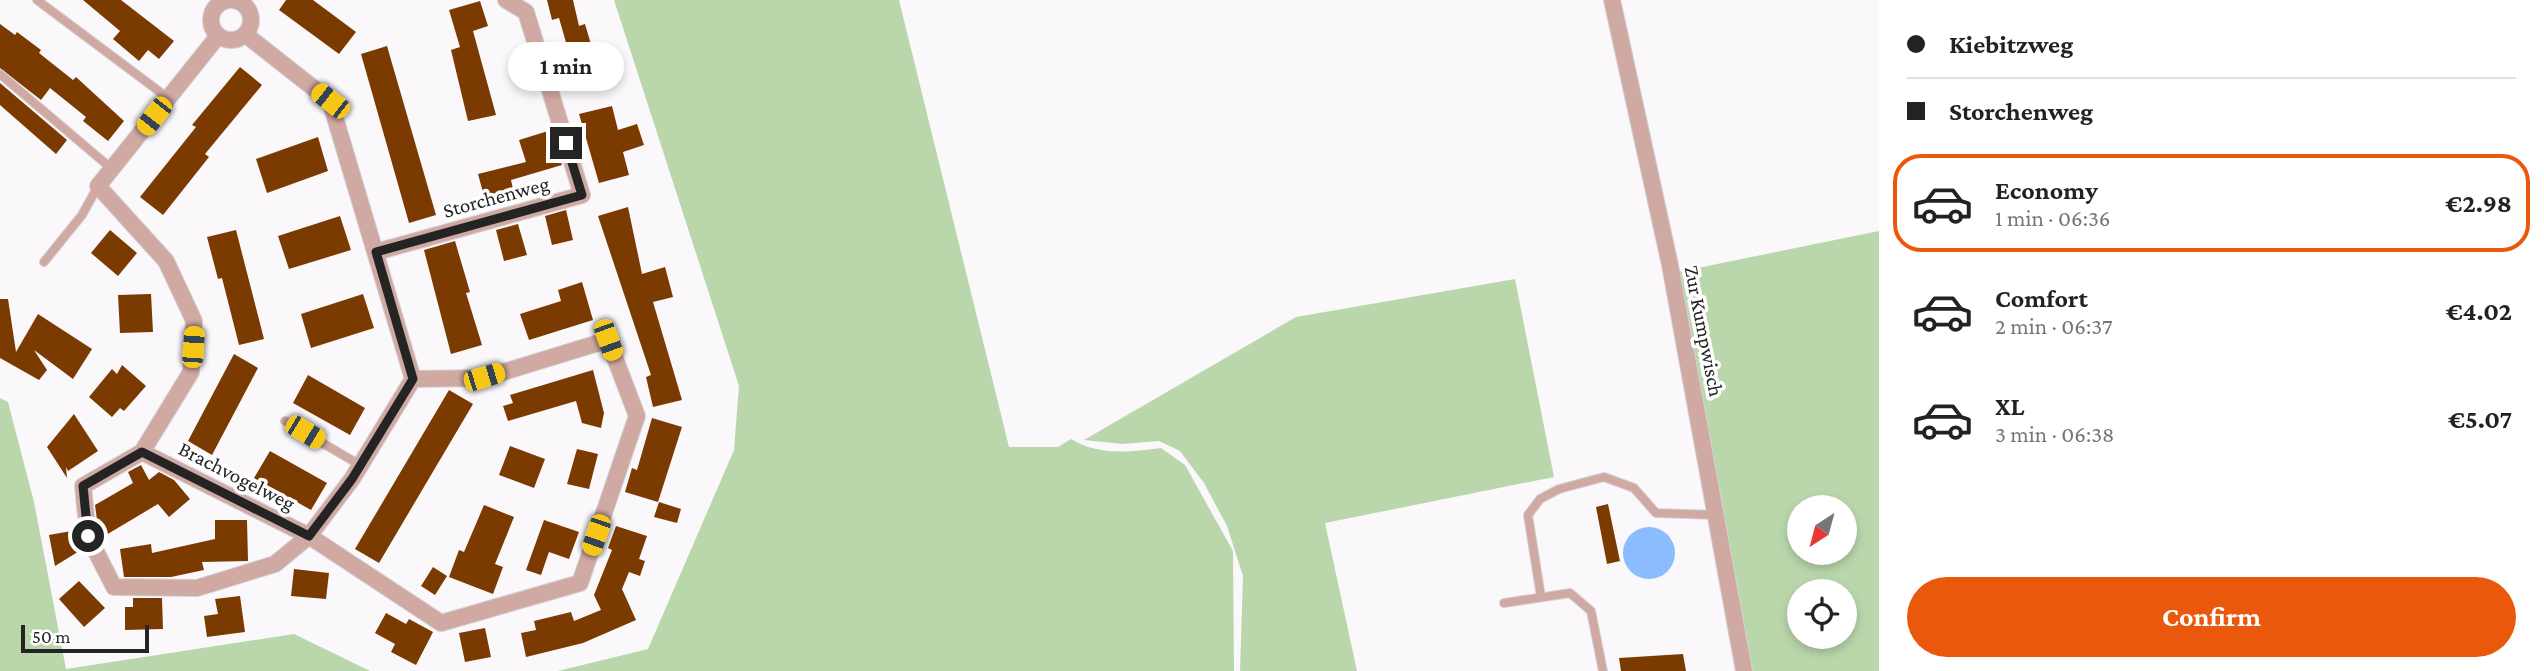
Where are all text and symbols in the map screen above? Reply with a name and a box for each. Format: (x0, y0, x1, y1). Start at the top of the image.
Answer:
text: Kiebitzweg (1949, 30, 2073, 59)
callout: 1 min (508, 41, 624, 90)
text: 1 min (540, 53, 592, 79)
car (307, 80, 354, 122)
car (133, 93, 176, 139)
text: Storchenweg (1949, 97, 2093, 126)
route end (550, 127, 582, 159)
street label: Storchenweg (440, 171, 552, 223)
icon: car (1911, 172, 1974, 235)
text: Economy (1995, 176, 2098, 205)
text: €2.98 (2445, 189, 2512, 218)
text: 1 min · 06:36 (1995, 205, 2111, 231)
street label: Zur Kumpwisch (1680, 263, 1728, 399)
icon: car (1911, 280, 1974, 343)
text: Comfort (1995, 284, 2088, 313)
text: €4.02 (2446, 297, 2512, 326)
text: 2 min · 06:37 (1995, 313, 2113, 339)
car (591, 317, 626, 363)
car (182, 325, 205, 369)
car (461, 361, 508, 393)
icon: car (1911, 388, 1974, 451)
text: XL (1995, 392, 2024, 421)
text: €5.07 (2448, 405, 2512, 434)
car (282, 412, 329, 452)
text: 3 min · 06:38 (1995, 421, 2114, 447)
street label: Brachvogelweg (175, 436, 299, 516)
north arrow (1787, 495, 1857, 565)
map controls (1787, 495, 1857, 649)
car (580, 512, 613, 558)
route start (72, 520, 104, 552)
button: Confirm (1907, 577, 2516, 657)
button: locate (1787, 579, 1857, 649)
scale bar (21, 622, 149, 654)
text: 50 m (32, 626, 71, 647)

